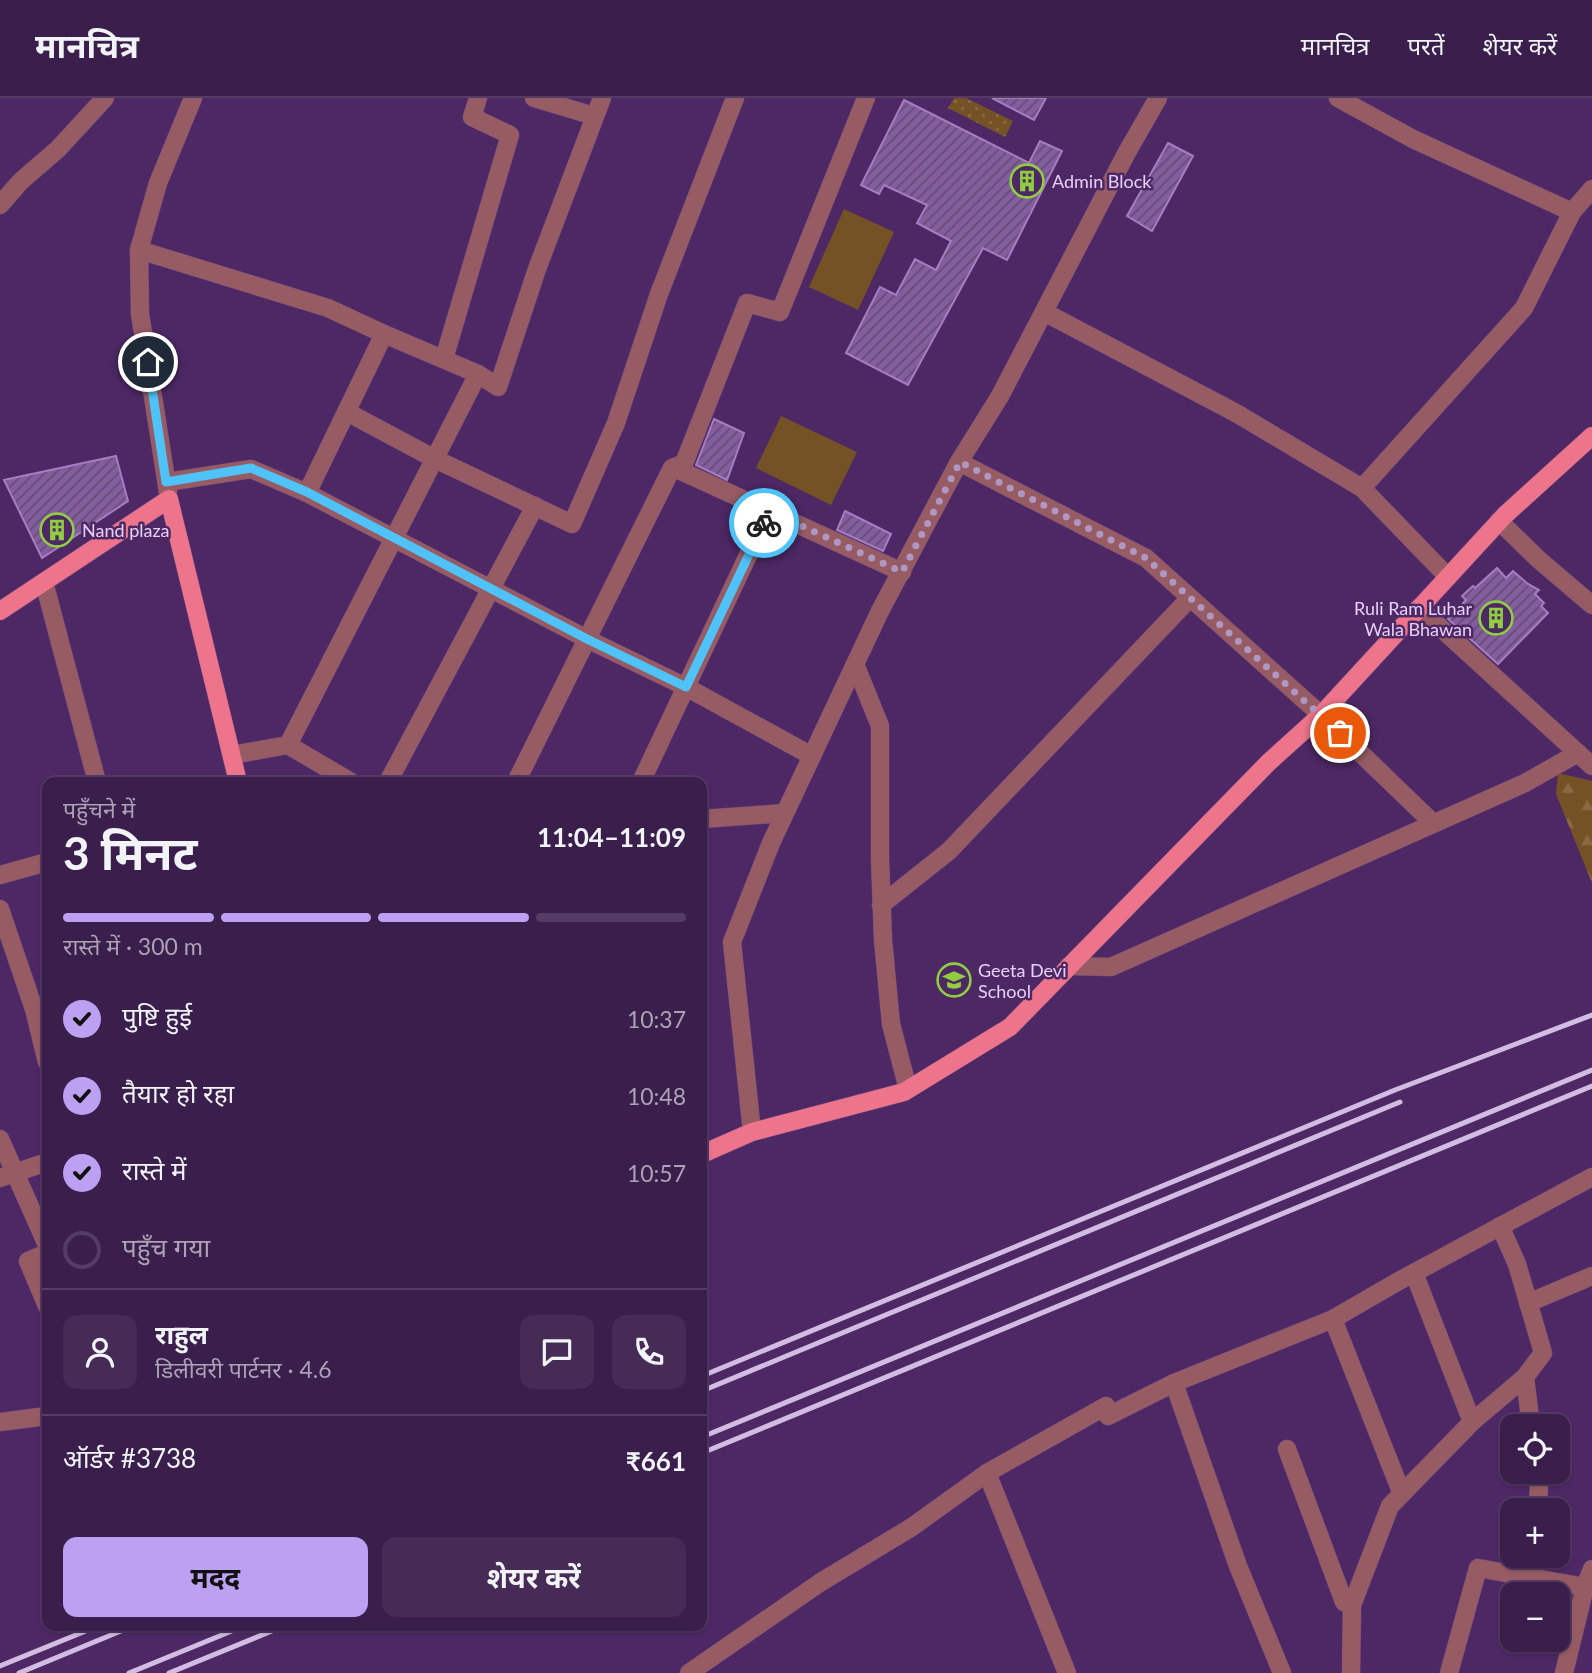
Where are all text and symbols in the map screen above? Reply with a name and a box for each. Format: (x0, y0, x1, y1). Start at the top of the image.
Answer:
text: मानचित्र (35, 25, 139, 65)
text: मानचित्र (1301, 31, 1369, 60)
text: परतें (1407, 31, 1445, 60)
text: शेयर करें (1483, 31, 1557, 60)
building icon: Admin Block (1008, 162, 1046, 200)
place label: Admin Block (1052, 170, 1152, 192)
pin (118, 332, 178, 392)
icon: home (129, 343, 167, 381)
courier (729, 488, 799, 558)
icon: bike (745, 504, 783, 542)
building icon: Nand plaza (38, 511, 76, 549)
place label: Nand plaza (82, 519, 170, 541)
place label: Ruli Ram Luhar Wala Bhawan (1354, 597, 1472, 640)
building icon: Ruli Ram Luhar Wala Bhawan (1477, 599, 1515, 637)
pin (1310, 703, 1370, 763)
icon: bag (1321, 714, 1359, 752)
text: पहुँचने में (63, 795, 135, 823)
text: 11:04–11:09 (537, 821, 686, 853)
text: 3 मिनट (63, 825, 197, 880)
text: रास्ते में · 300 m (63, 932, 203, 960)
place label: Geeta Devi School (978, 959, 1066, 1002)
school or university icon: Geeta Devi School (935, 961, 973, 999)
icon: check (63, 1000, 101, 1038)
text: पुष्टि हुई (122, 1000, 192, 1032)
text: 10:37 (627, 1005, 686, 1033)
icon: check (63, 1077, 101, 1115)
text: तैयार हो रहा (122, 1077, 234, 1109)
text: 10:48 (627, 1082, 686, 1110)
icon: check (63, 1154, 101, 1192)
text: रास्ते में (122, 1154, 187, 1186)
text: 10:57 (627, 1159, 686, 1187)
text: पहुँच गया (122, 1231, 210, 1263)
button: person (63, 1315, 137, 1389)
button: chat (520, 1315, 594, 1389)
button: phone (612, 1315, 686, 1389)
text: राहुल (155, 1318, 208, 1350)
text: डिलीवरी पार्टनर · 4.6 (155, 1355, 332, 1383)
map controls (1500, 1414, 1570, 1652)
button: locate (1500, 1414, 1570, 1484)
text: ऑर्डर #3738 (63, 1442, 196, 1474)
text: ₹661 (626, 1445, 686, 1477)
button: + (1500, 1498, 1570, 1568)
button: मदद (63, 1537, 368, 1617)
button: शेयर करें (382, 1537, 686, 1617)
button: − (1500, 1582, 1570, 1652)

